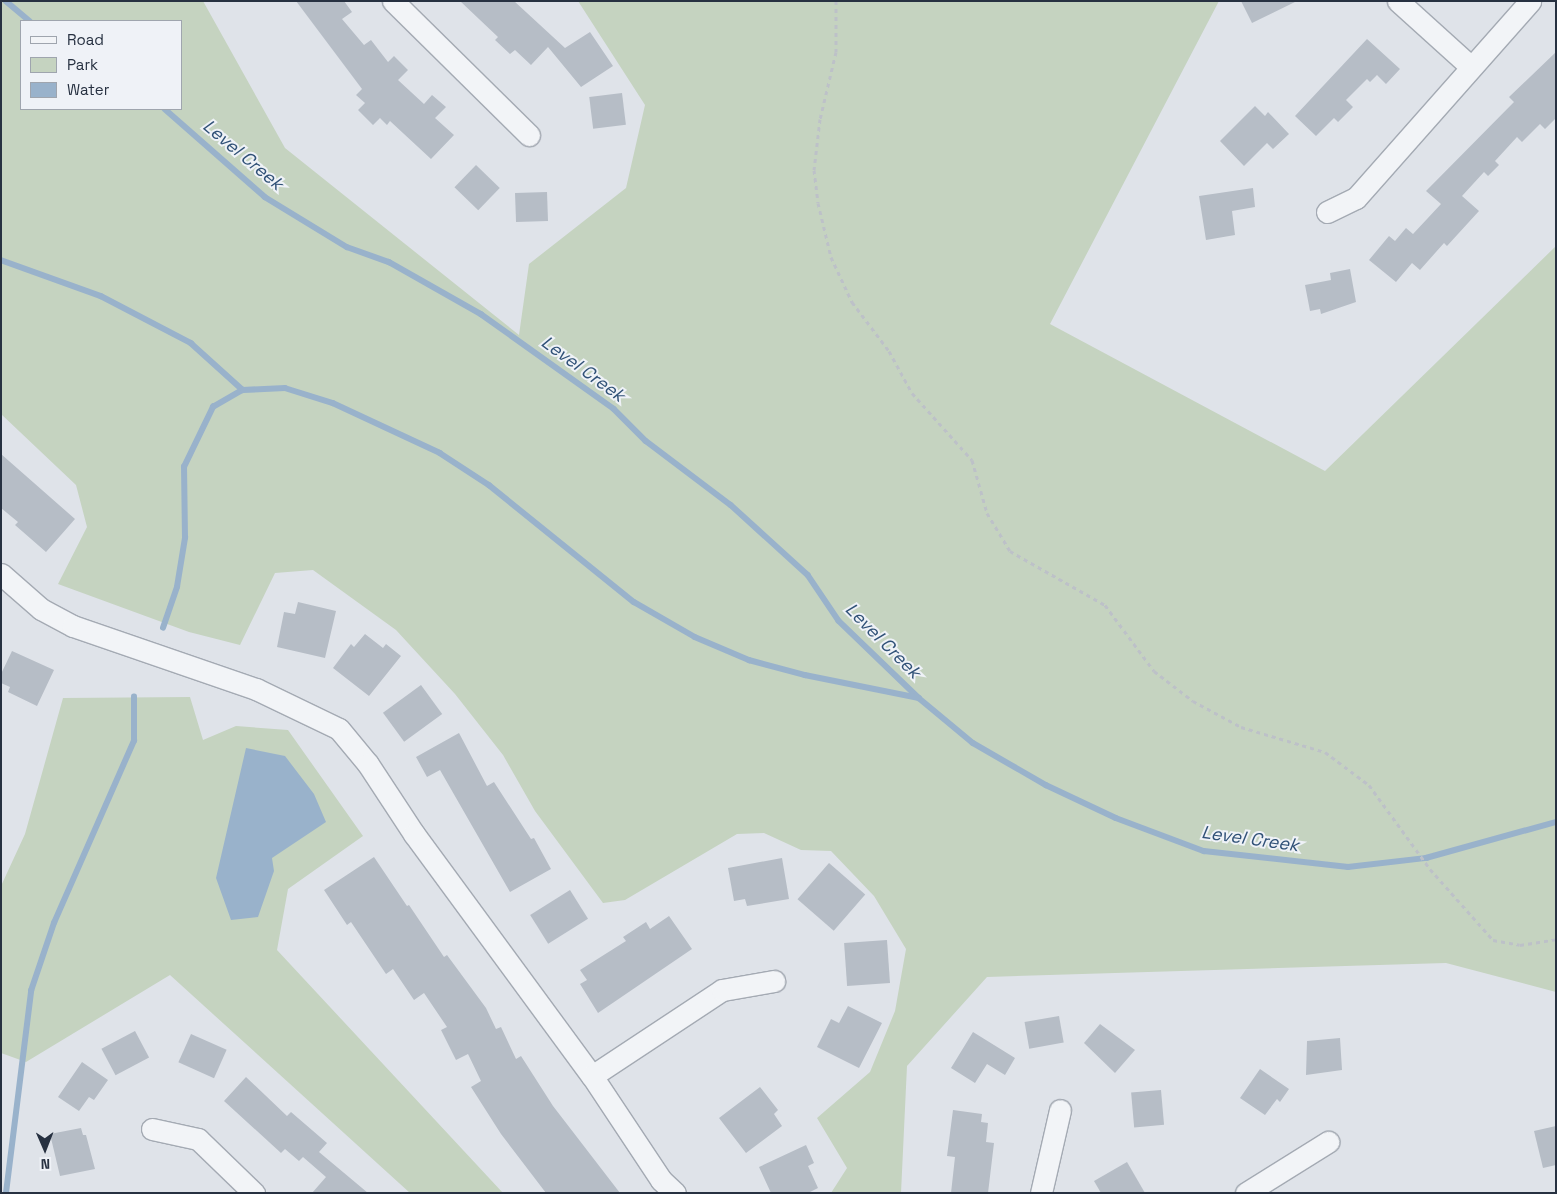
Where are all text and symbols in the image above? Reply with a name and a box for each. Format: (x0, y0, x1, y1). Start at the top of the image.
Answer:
legend (20, 20, 182, 110)
text: Road (67, 30, 104, 49)
text: Park (67, 55, 98, 74)
text: Water (67, 80, 109, 99)
water label: Level Creek (198, 115, 288, 195)
water label: Level Creek (537, 331, 629, 407)
water label: Level Creek (841, 599, 925, 683)
water label: Level Creek (1200, 821, 1300, 857)
north arrow (20, 1124, 70, 1174)
text: N (40, 1155, 50, 1173)

